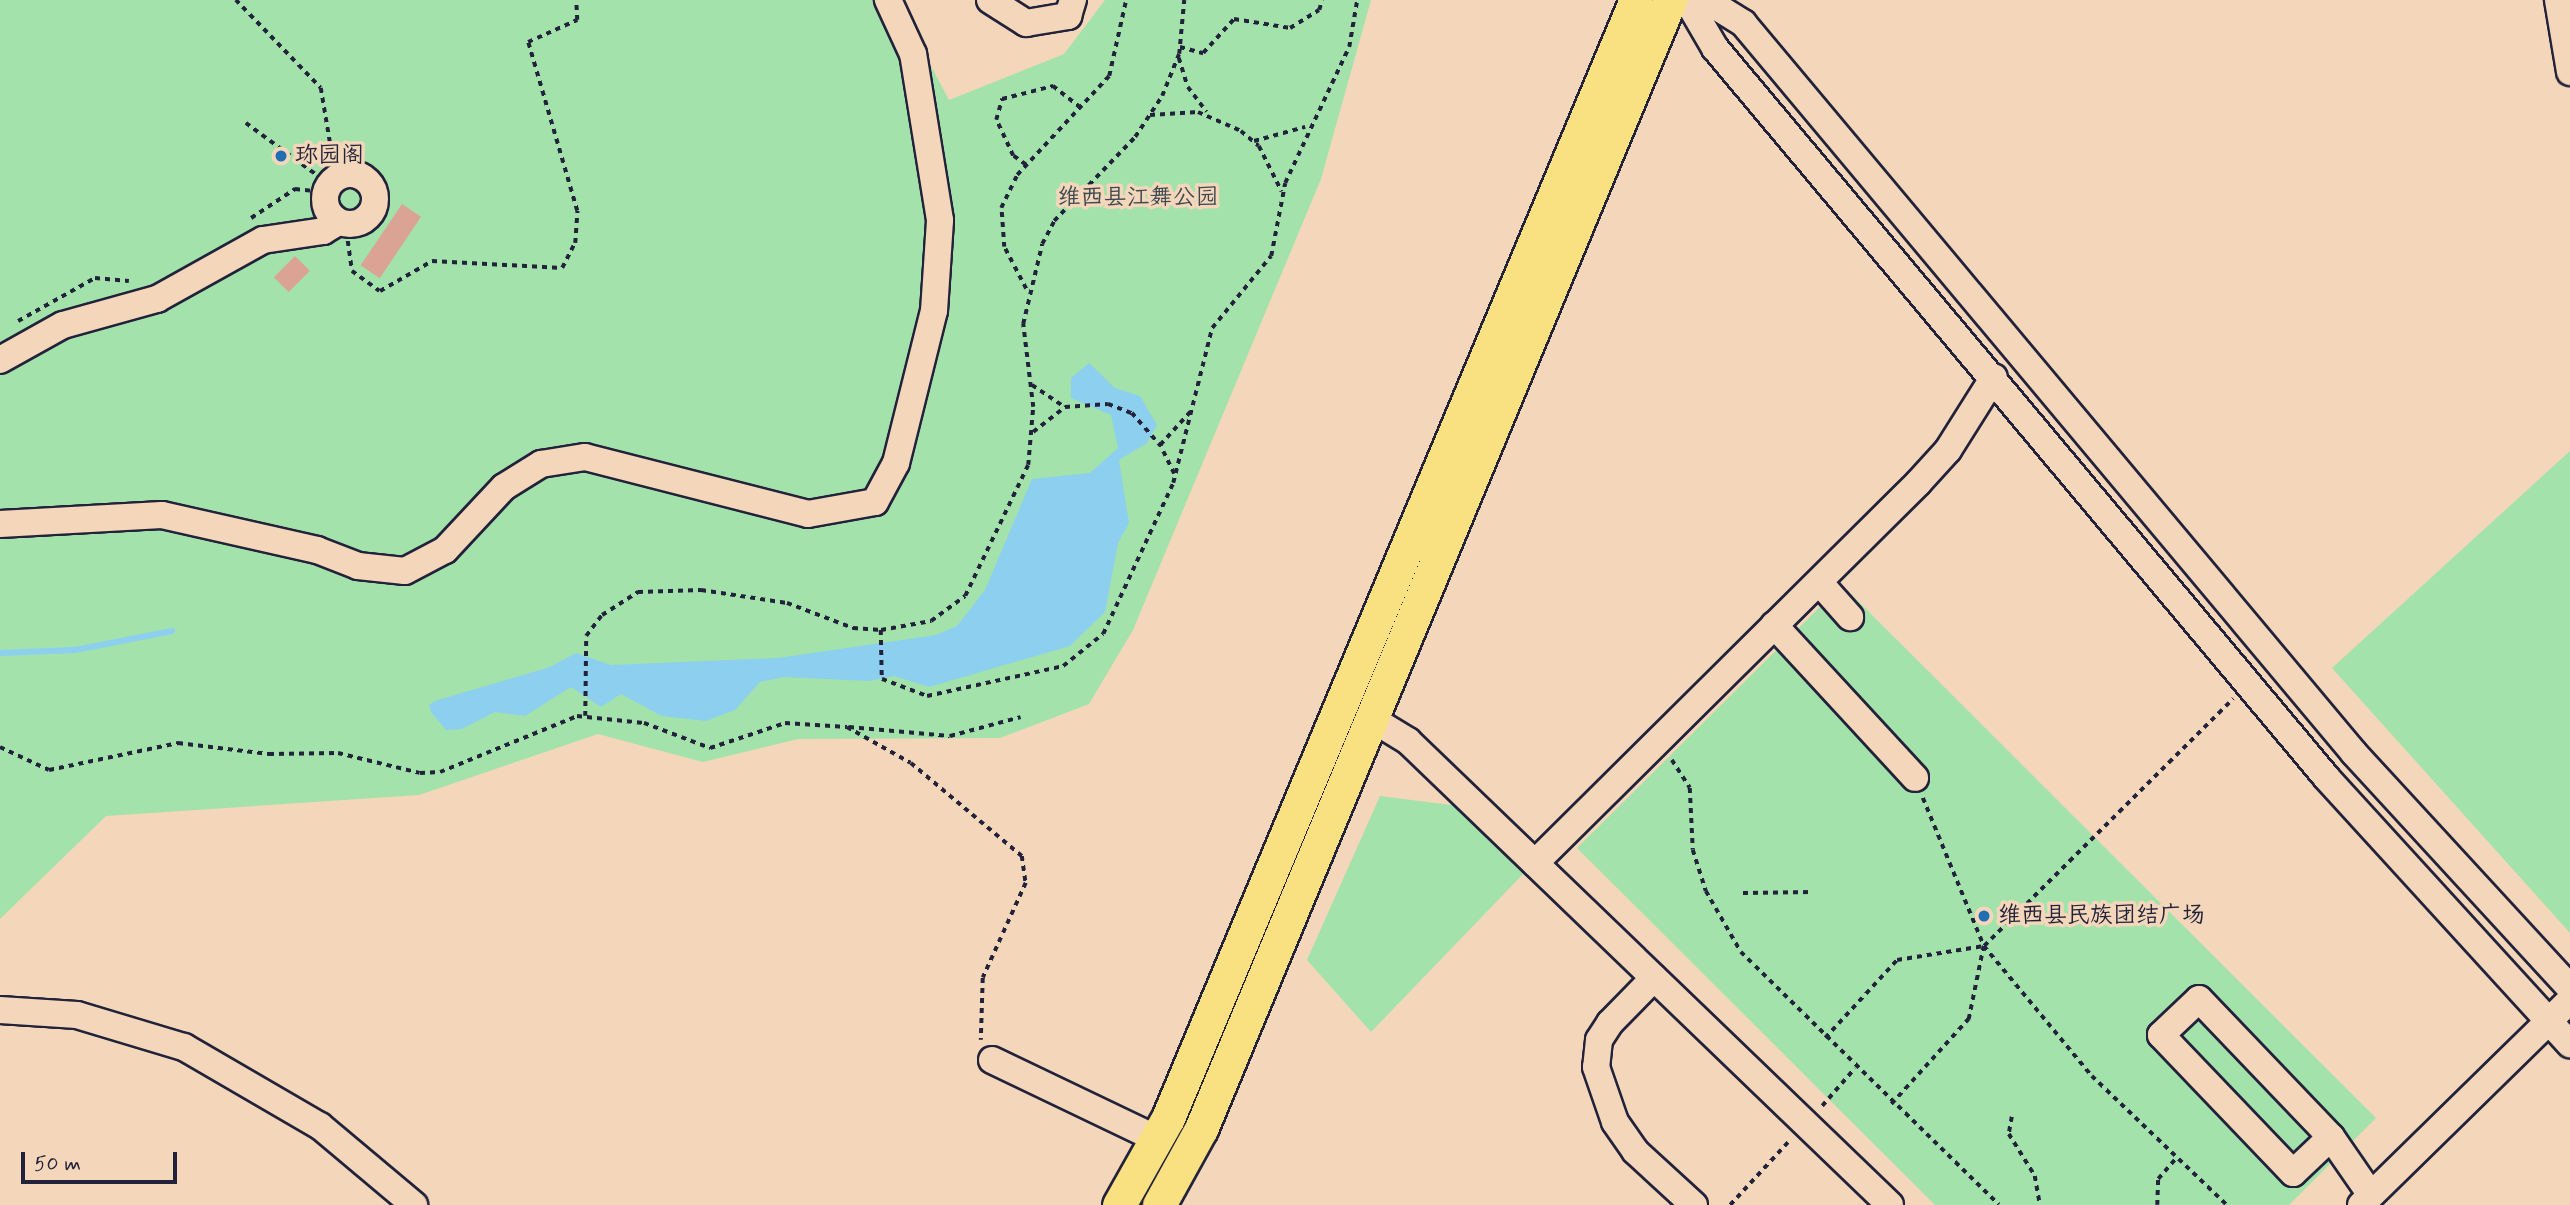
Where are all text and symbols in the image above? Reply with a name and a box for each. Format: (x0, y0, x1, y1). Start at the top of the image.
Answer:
place label: 珎园阁 (295, 142, 364, 170)
marker: 珎园阁 (273, 148, 289, 164)
park label: 维西县江舞公园 (1058, 184, 1218, 212)
place label: 维西县民族团结广场 (1998, 902, 2205, 930)
marker: 维西县民族团结广场 (1976, 908, 1992, 924)
scale bar (24, 1138, 180, 1182)
text: 50 m (34, 1150, 81, 1178)

